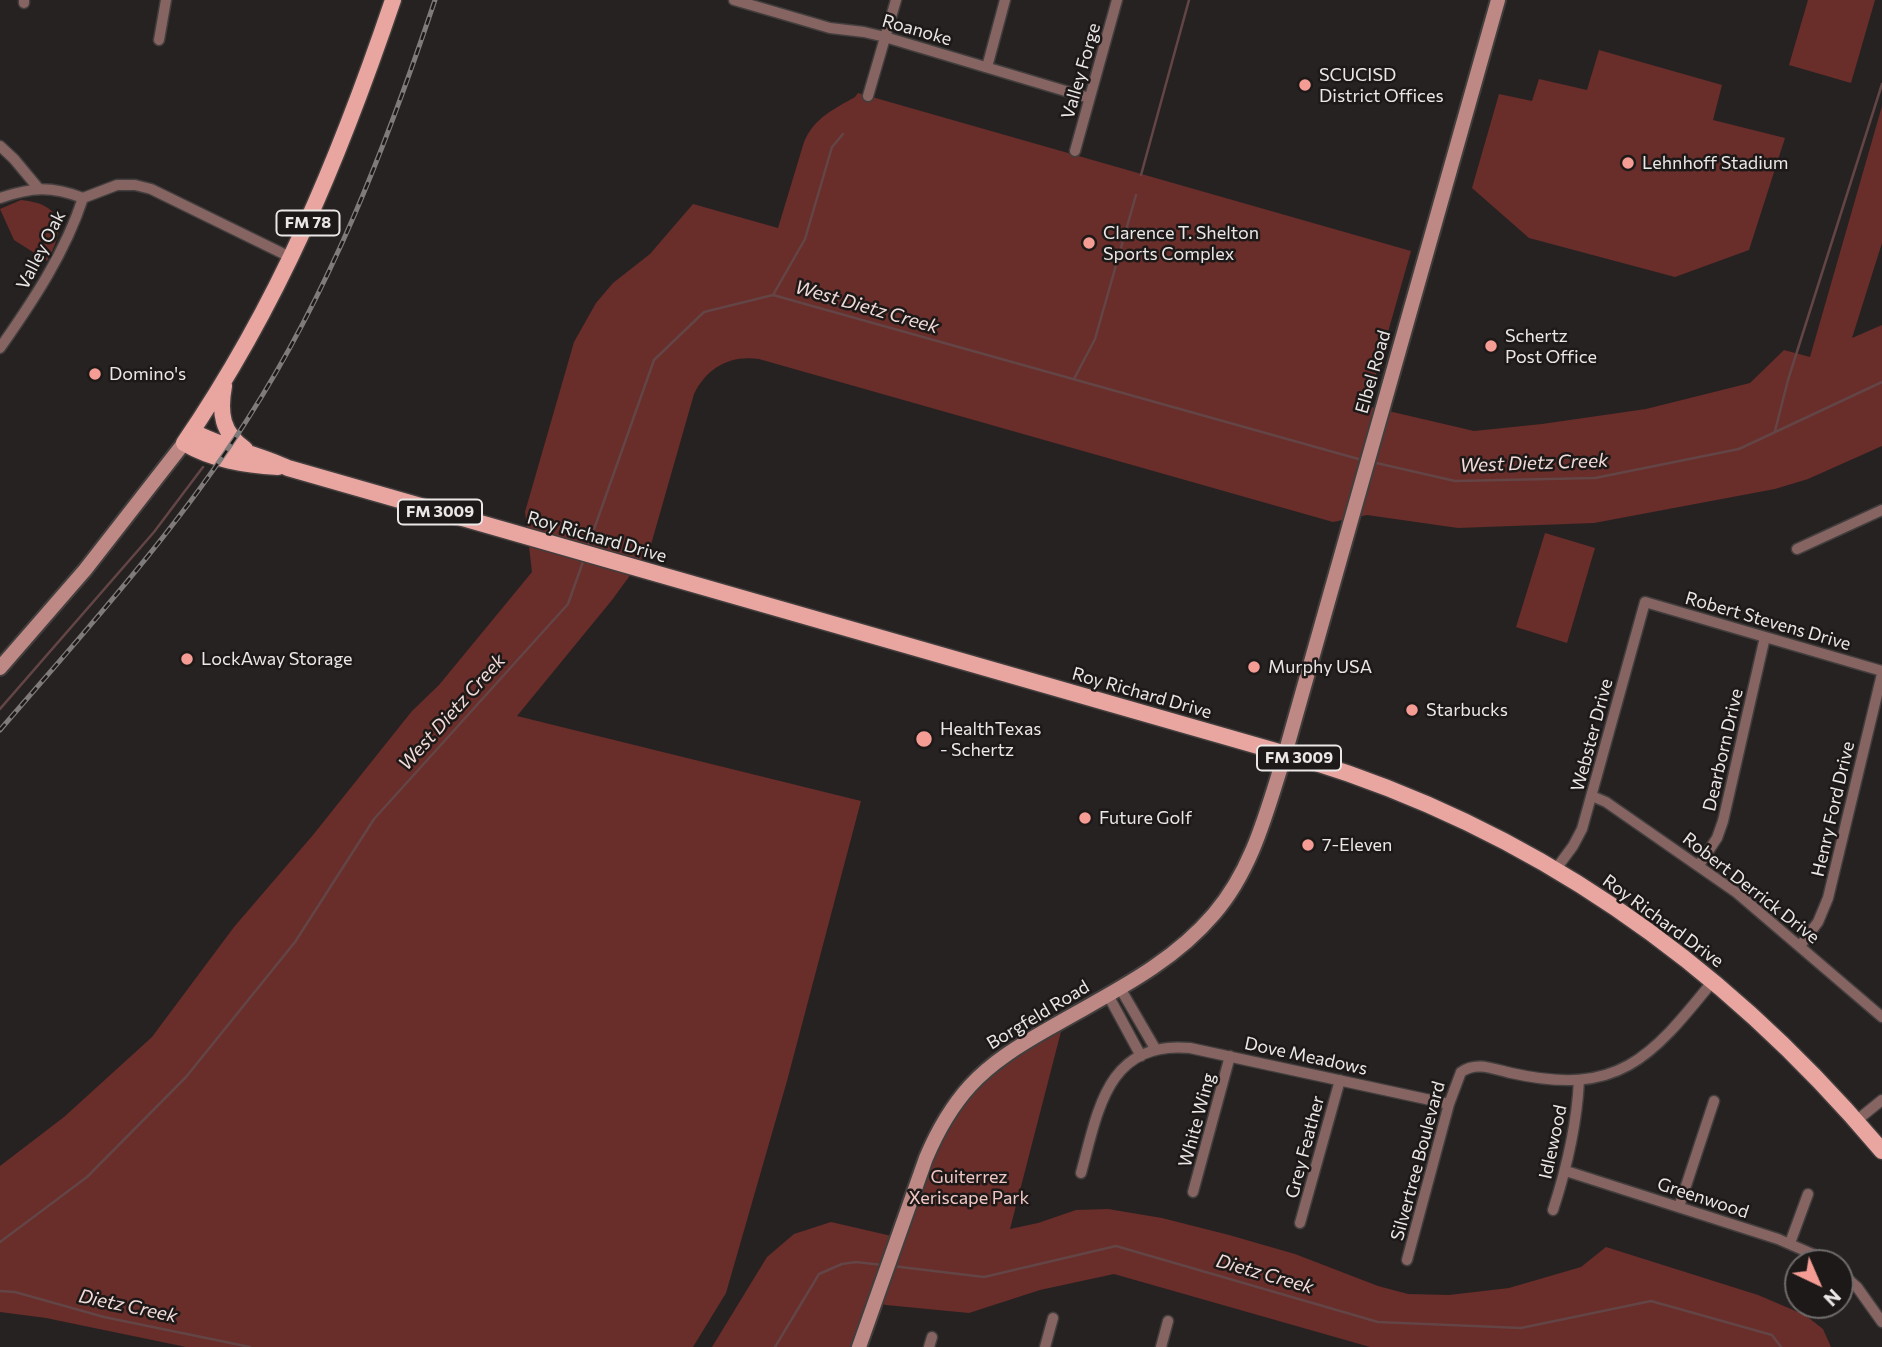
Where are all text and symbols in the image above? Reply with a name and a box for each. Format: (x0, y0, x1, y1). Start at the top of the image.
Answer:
street label: Roanoke (880, 10, 954, 50)
street label: Valley Forge (1057, 20, 1105, 122)
place label: SCUCISD District Offices (1319, 64, 1444, 106)
marker: SCUCISD District Offices (1297, 77, 1313, 93)
place label: Lehnhoff Stadium (1642, 152, 1789, 174)
marker: Lehnhoff Stadium (1620, 155, 1636, 171)
street label: Valley Oak (12, 207, 70, 293)
road number: FM 78 (276, 210, 340, 236)
place label: Clarence T. Shelton Sports Complex (1103, 222, 1259, 264)
marker: Clarence T. Shelton Sports Complex (1081, 235, 1097, 251)
water label: West Dietz Creek (792, 276, 942, 338)
place label: Schertz Post Office (1505, 325, 1597, 368)
street label: Elbel Road (1351, 328, 1395, 416)
marker: Schertz Post Office (1483, 338, 1499, 354)
place label: Domino's (109, 363, 186, 385)
marker: Domino's (87, 366, 103, 382)
water label: West Dietz Creek (1459, 449, 1609, 477)
road number: FM 3009 (398, 499, 482, 524)
street label: Roy Richard Drive (525, 507, 669, 567)
street label: Robert Stevens Drive (1683, 587, 1853, 655)
place label: LockAway Storage (201, 648, 353, 670)
water label: West Dietz Creek (394, 649, 510, 775)
marker: LockAway Storage (179, 651, 195, 667)
place label: Murphy USA (1268, 656, 1372, 678)
marker: Murphy USA (1246, 659, 1262, 675)
street label: Roy Richard Drive (1070, 663, 1214, 723)
street label: Webster Drive (1567, 676, 1617, 794)
street label: Dearborn Drive (1698, 687, 1748, 813)
place label: Starbucks (1426, 699, 1508, 721)
marker: Starbucks (1404, 702, 1420, 718)
place label: HealthTexas - Schertz (940, 718, 1041, 760)
marker: HealthTexas - Schertz (914, 729, 934, 749)
street label: Henry Ford Drive (1807, 739, 1859, 879)
road number: FM 3009 (1257, 746, 1341, 771)
place label: Future Golf (1099, 807, 1192, 829)
marker: Future Golf (1077, 810, 1093, 826)
street label: Robert Derrick Drive (1678, 828, 1824, 948)
place label: 7-Eleven (1322, 834, 1392, 856)
marker: 7-Eleven (1300, 837, 1316, 853)
street label: Roy Richard Drive (1598, 870, 1728, 972)
street label: Borgfeld Road (983, 976, 1093, 1054)
street label: Dove Meadows (1243, 1032, 1369, 1080)
street label: White Wing (1174, 1071, 1220, 1169)
street label: Silvertree Boulevard (1386, 1079, 1450, 1243)
street label: Grey Feather (1281, 1093, 1329, 1201)
street label: Idlewood (1535, 1103, 1571, 1181)
park label: Guiterrez Xeriscape Park (909, 1166, 1029, 1208)
street label: Greenwood (1654, 1173, 1752, 1223)
water label: Dietz Creek (1214, 1249, 1316, 1299)
north arrow (1784, 1249, 1854, 1319)
water label: Dietz Creek (77, 1284, 179, 1328)
text: N (1819, 1285, 1846, 1311)

